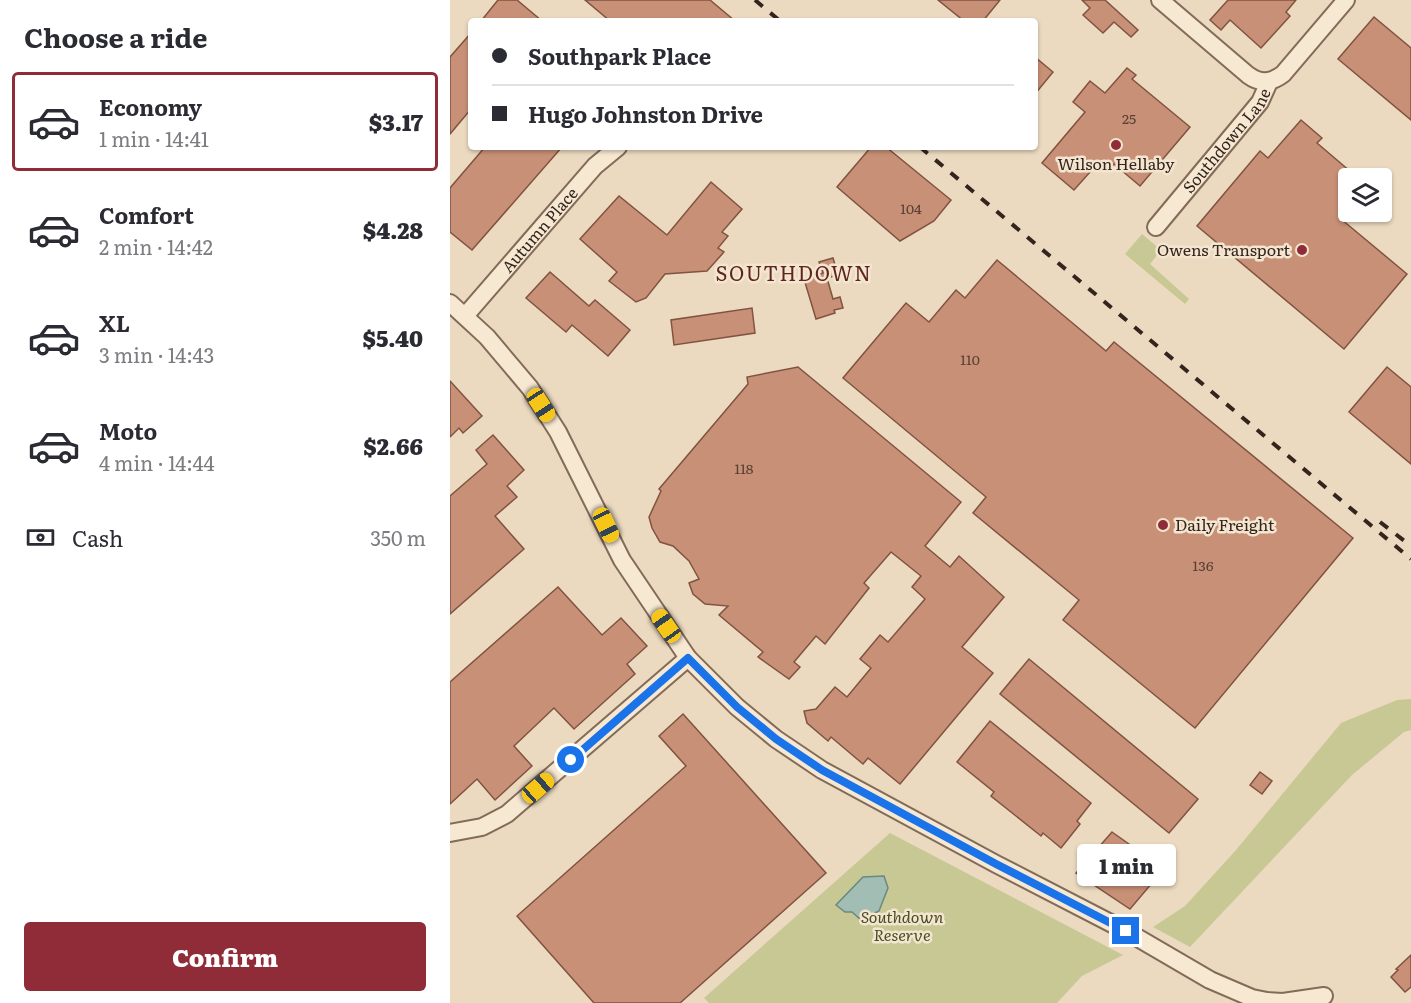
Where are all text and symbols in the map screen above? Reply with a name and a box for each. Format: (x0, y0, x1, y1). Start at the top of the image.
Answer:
text: Choose a ride (24, 16, 207, 56)
text: Southpark Place (528, 39, 711, 72)
street label: Southdown Lane (1176, 84, 1276, 198)
text: Economy (99, 90, 202, 123)
icon: car (27, 95, 81, 149)
text: Hugo Johnston Drive (528, 97, 763, 130)
text: $3.17 (369, 105, 423, 138)
house number: 25 (1122, 108, 1136, 128)
text: 1 min · 14:41 (99, 123, 209, 153)
marker: Wilson Hellaby (1109, 138, 1123, 152)
place label: Wilson Hellaby (1058, 151, 1175, 175)
map controls (1338, 168, 1392, 222)
button: layers (1338, 168, 1392, 222)
street label: Autumn Place (495, 181, 583, 277)
text: Comfort (99, 198, 194, 231)
house number: 104 (900, 198, 922, 218)
icon: car (27, 203, 81, 257)
text: $4.28 (363, 213, 423, 246)
text: 2 min · 14:42 (99, 231, 213, 261)
place label: Owens Transport (1157, 237, 1291, 261)
marker: Owens Transport (1295, 243, 1309, 257)
district label: SOUTHDOWN (715, 257, 873, 287)
text: XL (99, 306, 130, 339)
icon: car (27, 311, 81, 365)
text: $5.40 (362, 321, 423, 354)
text: 3 min · 14:43 (99, 339, 214, 369)
house number: 110 (960, 349, 980, 369)
car (524, 385, 558, 425)
text: Moto (99, 414, 157, 447)
icon: car (27, 419, 81, 473)
text: $2.66 (363, 429, 423, 462)
text: 4 min · 14:44 (99, 447, 215, 477)
house number: 118 (734, 458, 754, 478)
car (590, 505, 622, 545)
place label: Daily Freight (1175, 512, 1275, 536)
marker: Daily Freight (1156, 518, 1170, 532)
icon: cash (24, 521, 57, 554)
text: Cash (72, 521, 123, 554)
text: 350 m (370, 522, 426, 552)
house number: 136 (1193, 555, 1214, 575)
car (648, 606, 684, 646)
route start (557, 746, 584, 773)
car (519, 769, 557, 807)
callout: 1 min (1076, 844, 1176, 886)
text: 1 min (1099, 850, 1154, 880)
park label: Southdown Reserve (861, 904, 944, 946)
route end (1112, 917, 1139, 944)
button: Confirm (24, 922, 426, 991)

